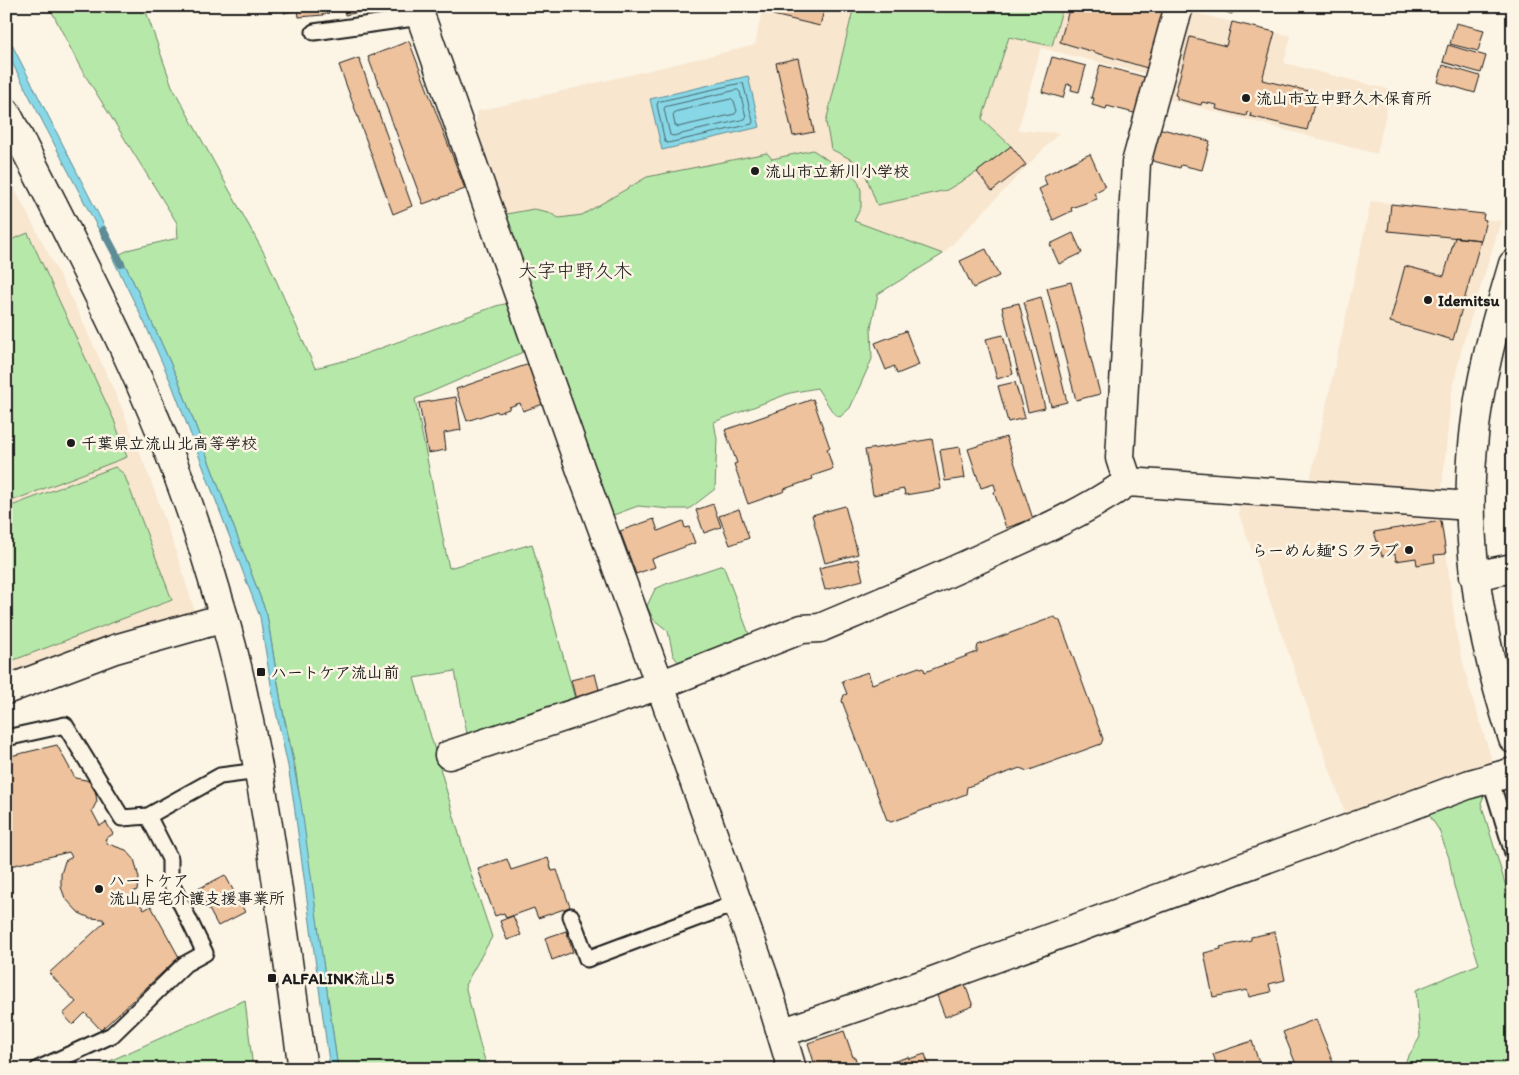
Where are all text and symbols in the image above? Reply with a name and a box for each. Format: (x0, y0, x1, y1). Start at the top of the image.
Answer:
place label: 流山市立中野久木保育所 (1256, 89, 1432, 108)
marker: 流山市立中野久木保育所 (1240, 92, 1252, 104)
place label: 流山市立新川小学校 (765, 162, 909, 181)
marker: 流山市立新川小学校 (749, 165, 761, 177)
district label: 大字中野久木 (518, 259, 632, 282)
place label: Idemitsu (1438, 291, 1499, 310)
marker: Idemitsu (1422, 294, 1434, 306)
place label: 千葉県立流山北高等学校 (81, 434, 257, 453)
marker: 千葉県立流山北高等学校 (65, 437, 77, 449)
place label: らーめん麺’Ｓクラブ (1252, 541, 1399, 560)
marker: らーめん麺’Ｓクラブ (1403, 544, 1415, 556)
place label: ハートケア流山前 (271, 663, 399, 682)
marker: ハートケア流山前 (255, 666, 267, 678)
place label: ハートケア 流山居宅介護支援事業所 (109, 871, 285, 908)
marker: ハートケア 流山居宅介護支援事業所 (93, 883, 105, 895)
place label: ALFALINK流山5 (281, 969, 395, 988)
marker: ALFALINK流山5 (266, 972, 278, 984)

